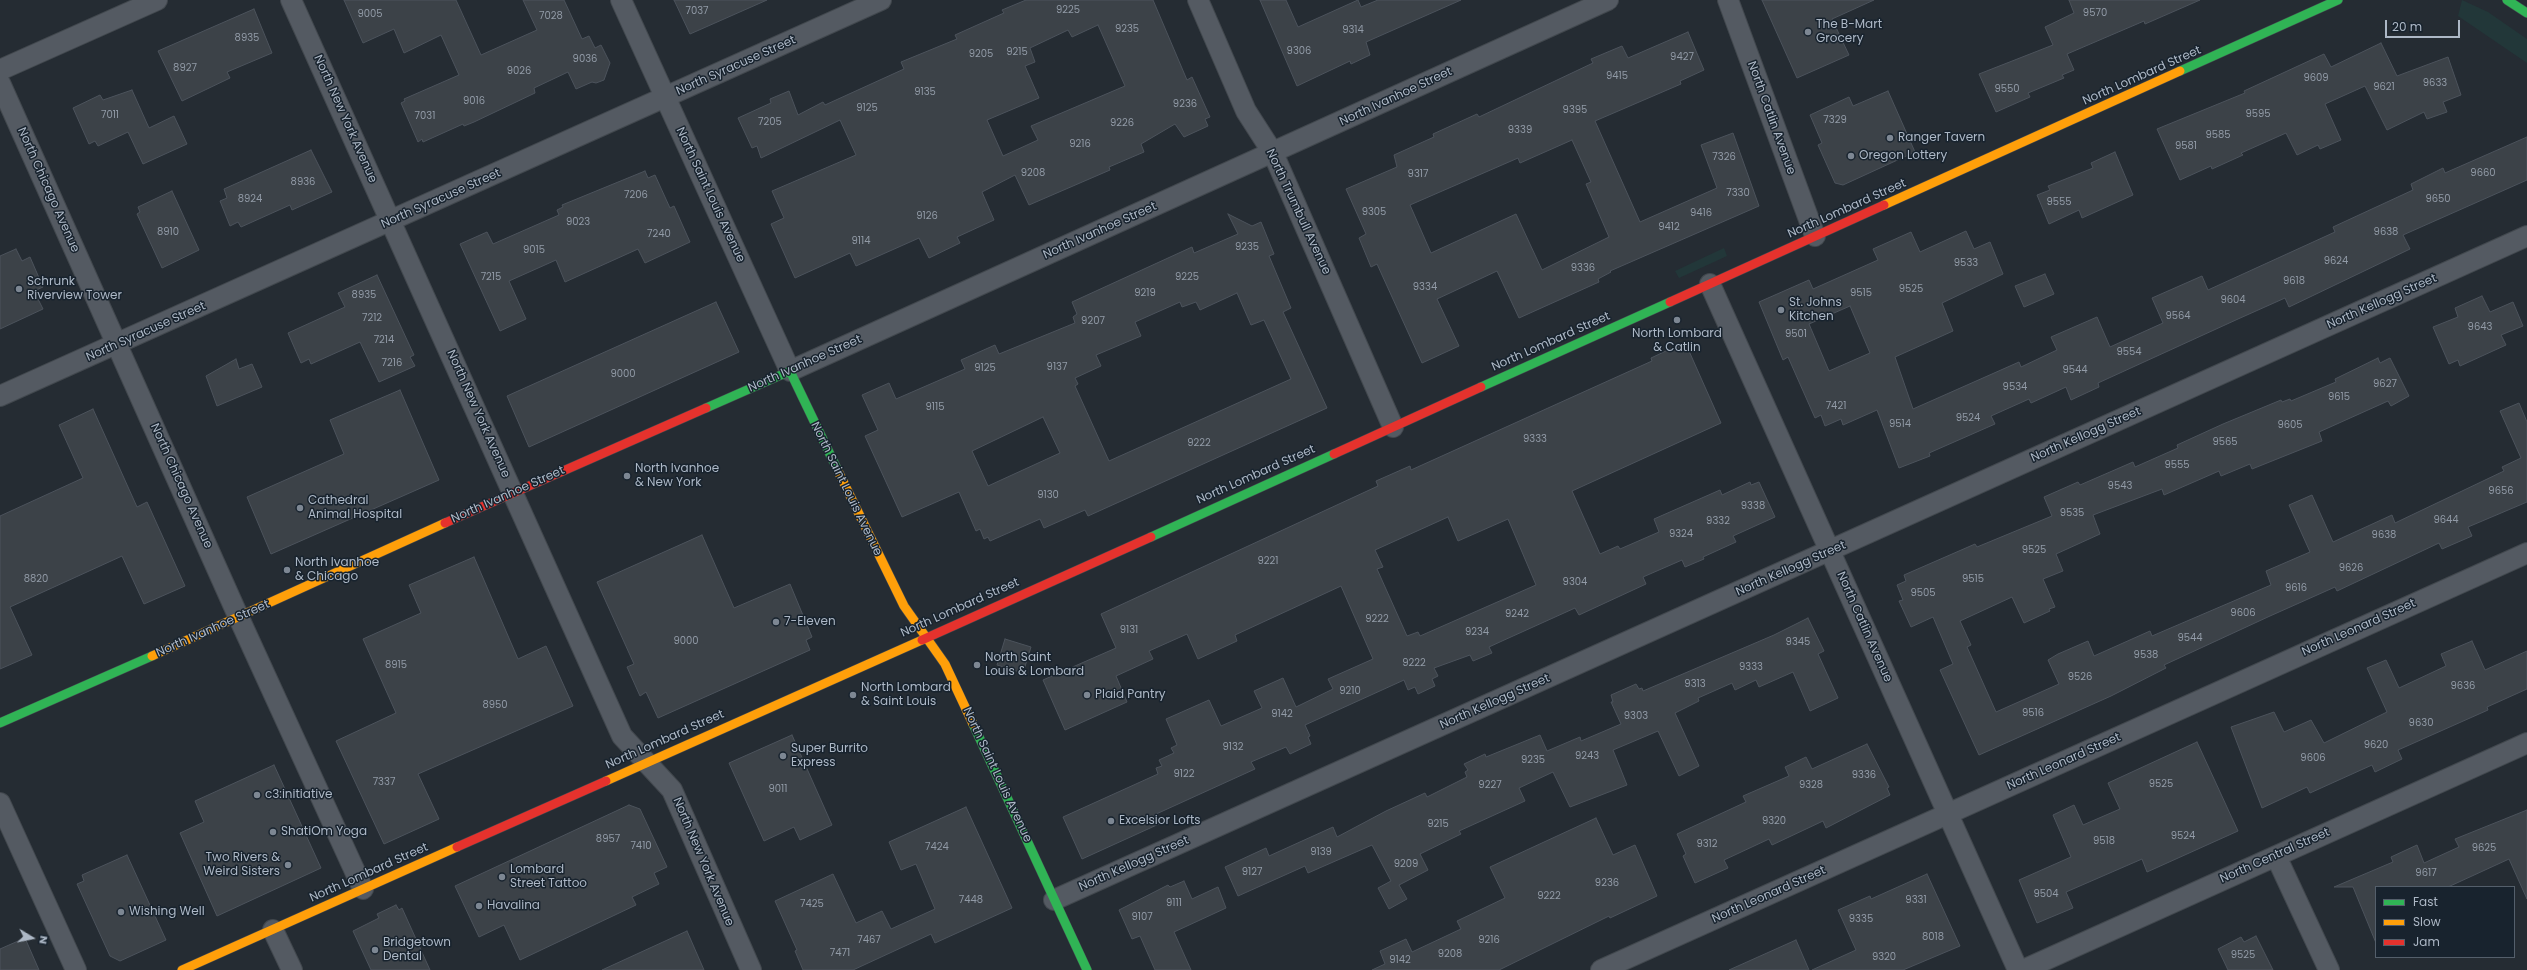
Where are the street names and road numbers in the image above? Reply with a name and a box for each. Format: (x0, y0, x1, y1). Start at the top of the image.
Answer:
street label: North Syracuse Street (674, 33, 798, 99)
street label: North Lombard Street (2081, 43, 2203, 109)
street label: North New York Avenue (310, 53, 380, 185)
street label: North Catlin Avenue (1744, 59, 1798, 177)
street label: North Ivanhoe Street (1337, 65, 1455, 129)
street label: North Chicago Avenue (14, 125, 82, 255)
street label: North Saint Louis Avenue (672, 125, 748, 265)
street label: North Trumbull Avenue (1263, 147, 1333, 277)
street label: North Syracuse Street (379, 166, 503, 232)
street label: North Lombard Street (1786, 176, 1908, 242)
street label: North Ivanhoe Street (1041, 200, 1159, 262)
street label: North Kellogg Street (2325, 271, 2439, 333)
street label: North Syracuse Street (84, 299, 208, 365)
street label: North Lombard Street (1490, 309, 1612, 375)
street label: North Ivanhoe Street (746, 333, 864, 395)
street label: North New York Avenue (443, 348, 513, 480)
street label: North Kellogg Street (2029, 404, 2143, 466)
street label: North Saint Louis Avenue (807, 420, 885, 558)
street label: North Chicago Avenue (147, 421, 215, 551)
street label: North Lombard Street (1195, 442, 1317, 508)
street label: North Ivanhoe Street (449, 464, 567, 526)
street label: North Kellogg Street (1734, 538, 1848, 600)
street label: North Catlin Avenue (1833, 570, 1895, 684)
street label: North Lombard Street (899, 575, 1021, 641)
street label: North Leonard Street (2300, 596, 2418, 660)
street label: North Ivanhoe Street (154, 598, 272, 660)
street label: North Kellogg Street (1438, 671, 1552, 733)
street label: North Saint Louis Avenue (959, 705, 1035, 845)
street label: North Lombard Street (604, 707, 726, 773)
street label: North Leonard Street (2005, 730, 2123, 794)
street label: North New York Avenue (669, 796, 737, 928)
street label: North Central Street (2218, 825, 2332, 887)
street label: North Kellogg Street (1077, 833, 1191, 895)
street label: North Lombard Street (308, 840, 430, 906)
street label: North Leonard Street (1710, 863, 1828, 927)

